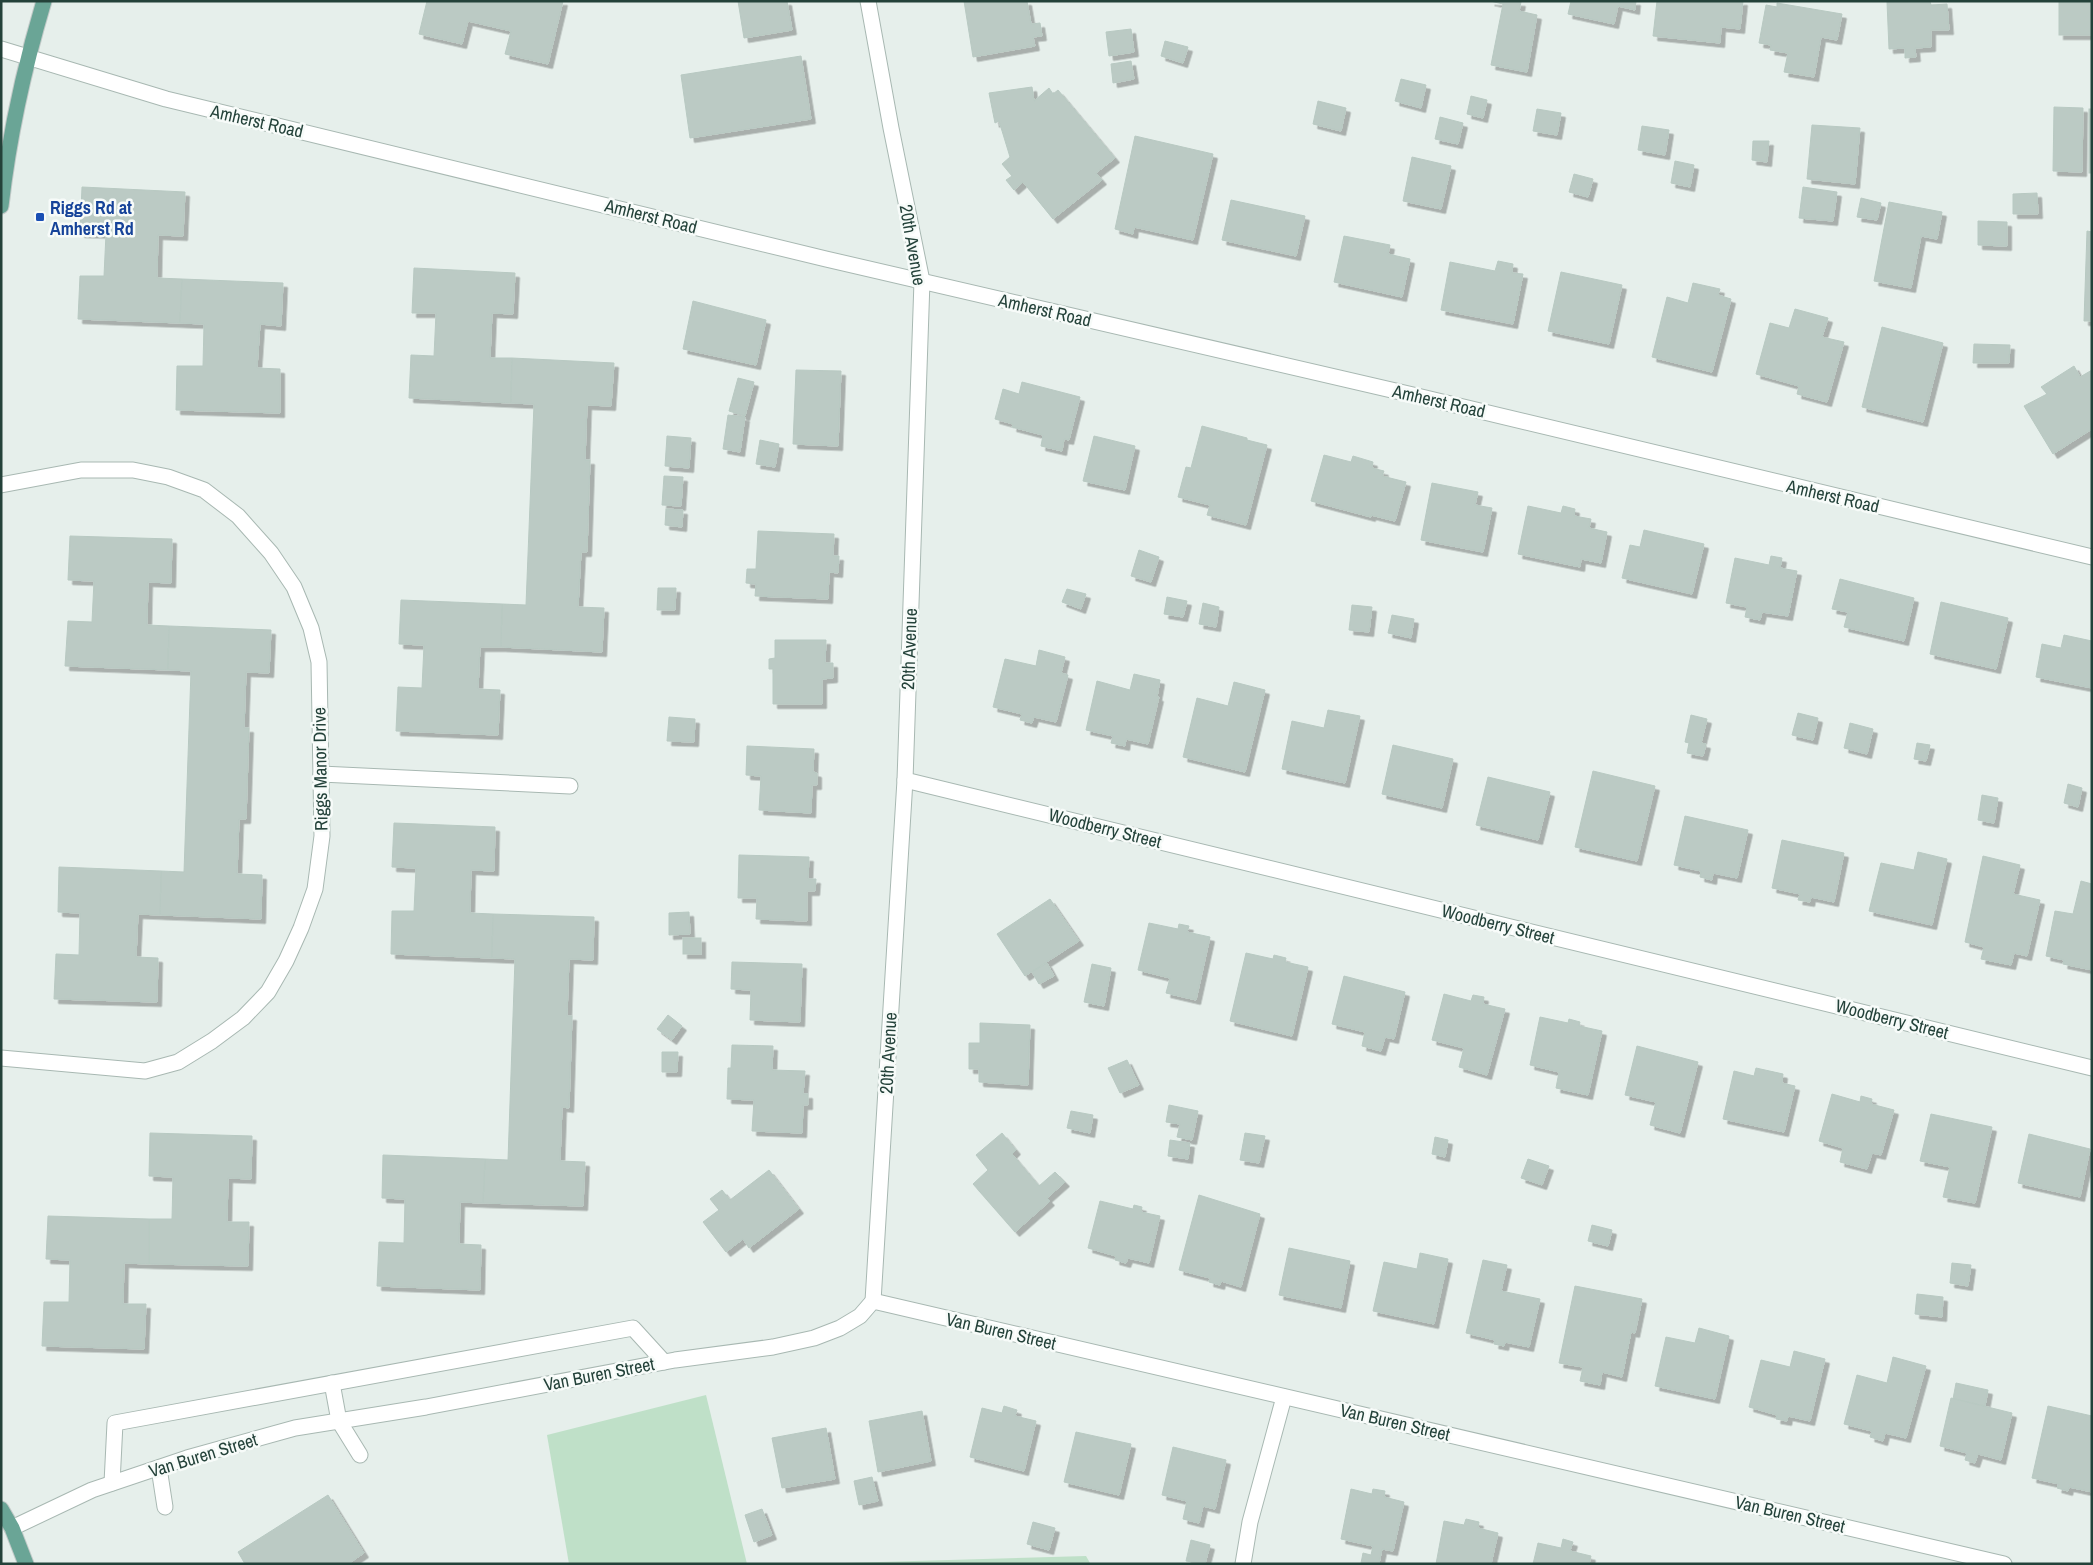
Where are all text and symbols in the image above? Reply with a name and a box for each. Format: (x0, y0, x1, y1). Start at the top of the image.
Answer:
street label: Amherst Road (207, 98, 306, 144)
street label: Amherst Road (601, 192, 700, 240)
place label: Riggs Rd at Amherst Rd (50, 195, 134, 241)
street label: 20th Avenue (894, 203, 932, 287)
marker: Riggs Rd at Amherst Rd (34, 211, 46, 223)
street label: Amherst Road (995, 287, 1094, 333)
street label: Amherst Road (1389, 378, 1488, 424)
street label: Amherst Road (1783, 473, 1882, 519)
street label: 20th Avenue (895, 608, 923, 690)
street label: Riggs Manor Drive (306, 707, 334, 831)
street label: Woodberry Street (1046, 802, 1164, 854)
street label: Woodberry Street (1439, 898, 1557, 950)
street label: Woodberry Street (1833, 993, 1951, 1045)
street label: 20th Avenue (873, 1011, 903, 1095)
street label: Van Buren Street (944, 1306, 1058, 1356)
street label: Van Buren Street (542, 1351, 656, 1397)
street label: Van Buren Street (1338, 1397, 1452, 1447)
street label: Van Buren Street (146, 1427, 260, 1483)
street label: Van Buren Street (1733, 1489, 1847, 1539)

